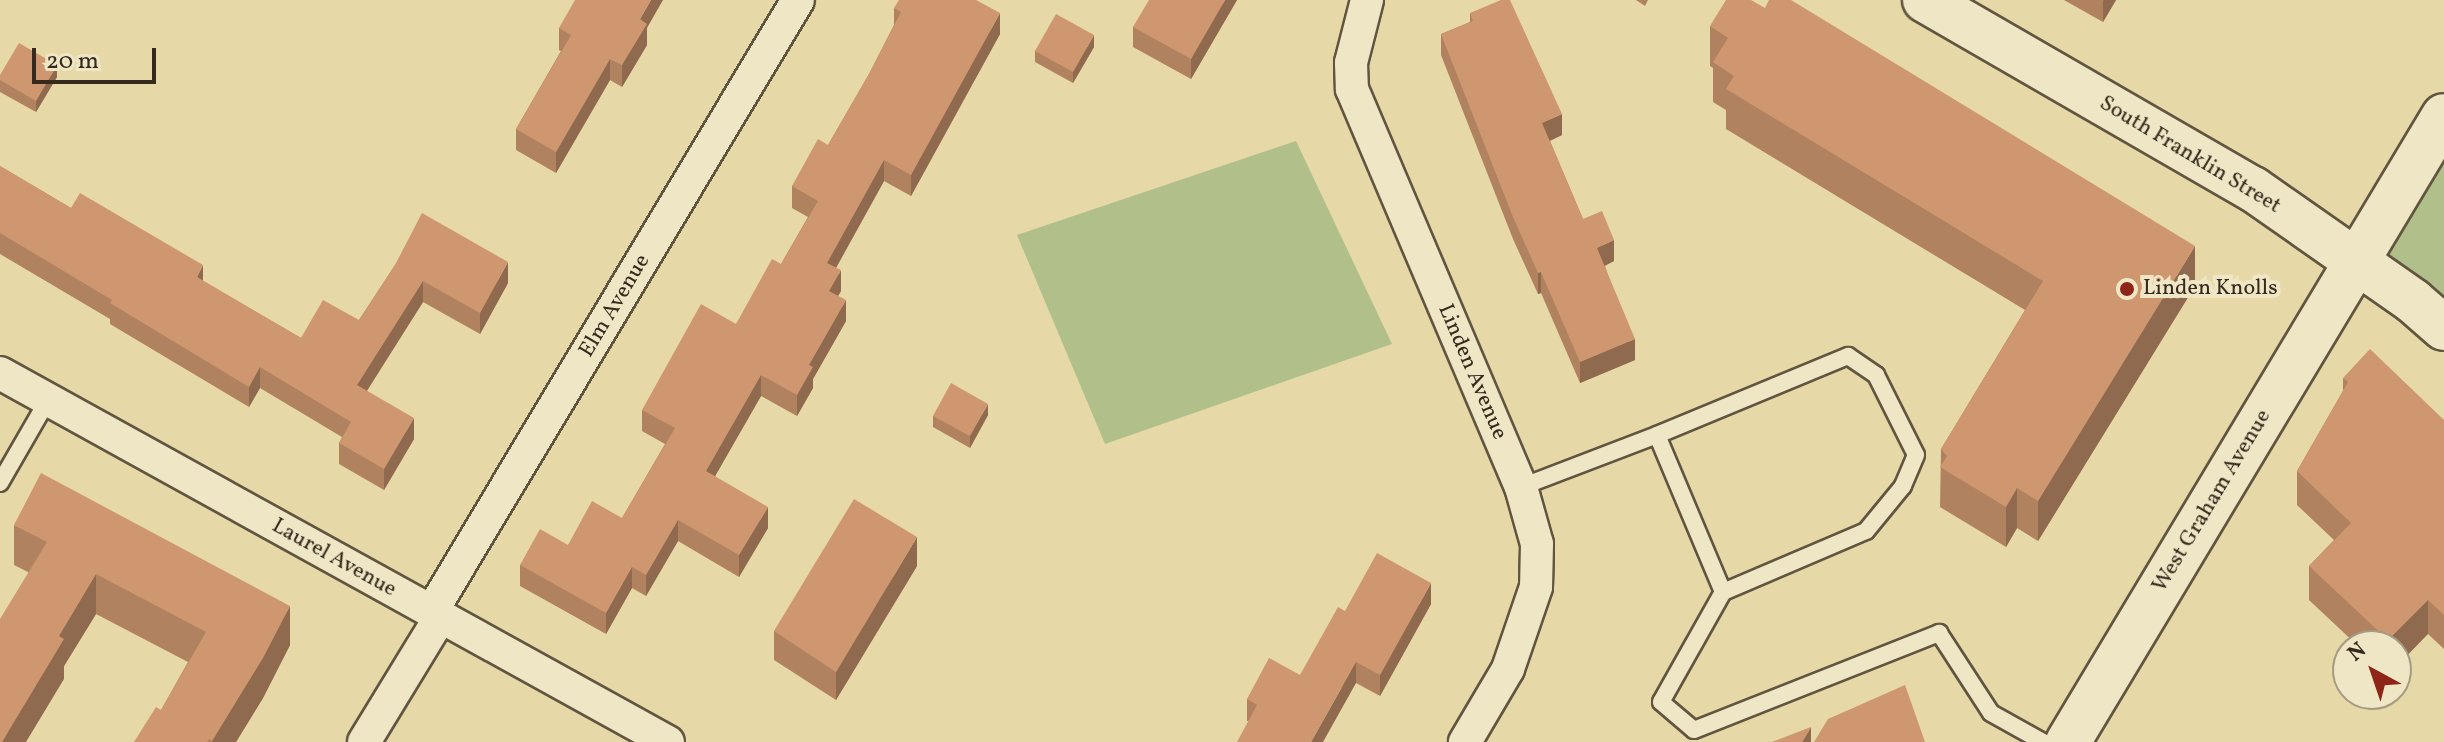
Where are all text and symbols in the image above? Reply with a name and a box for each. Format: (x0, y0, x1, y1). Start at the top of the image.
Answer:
scale bar (36, 32, 160, 82)
text: 20 m (46, 45, 99, 79)
street label: South Franklin Street (2095, 90, 2285, 220)
street label: Elm Avenue (574, 250, 656, 362)
place label: Linden Knolls (2143, 276, 2278, 302)
marker: Linden Knolls (2118, 280, 2136, 298)
street label: Linden Avenue (1432, 300, 1512, 444)
street label: West Graham Avenue (2147, 405, 2277, 597)
street label: Laurel Avenue (267, 513, 401, 603)
north arrow (2332, 630, 2412, 710)
text: N (2341, 636, 2374, 670)

